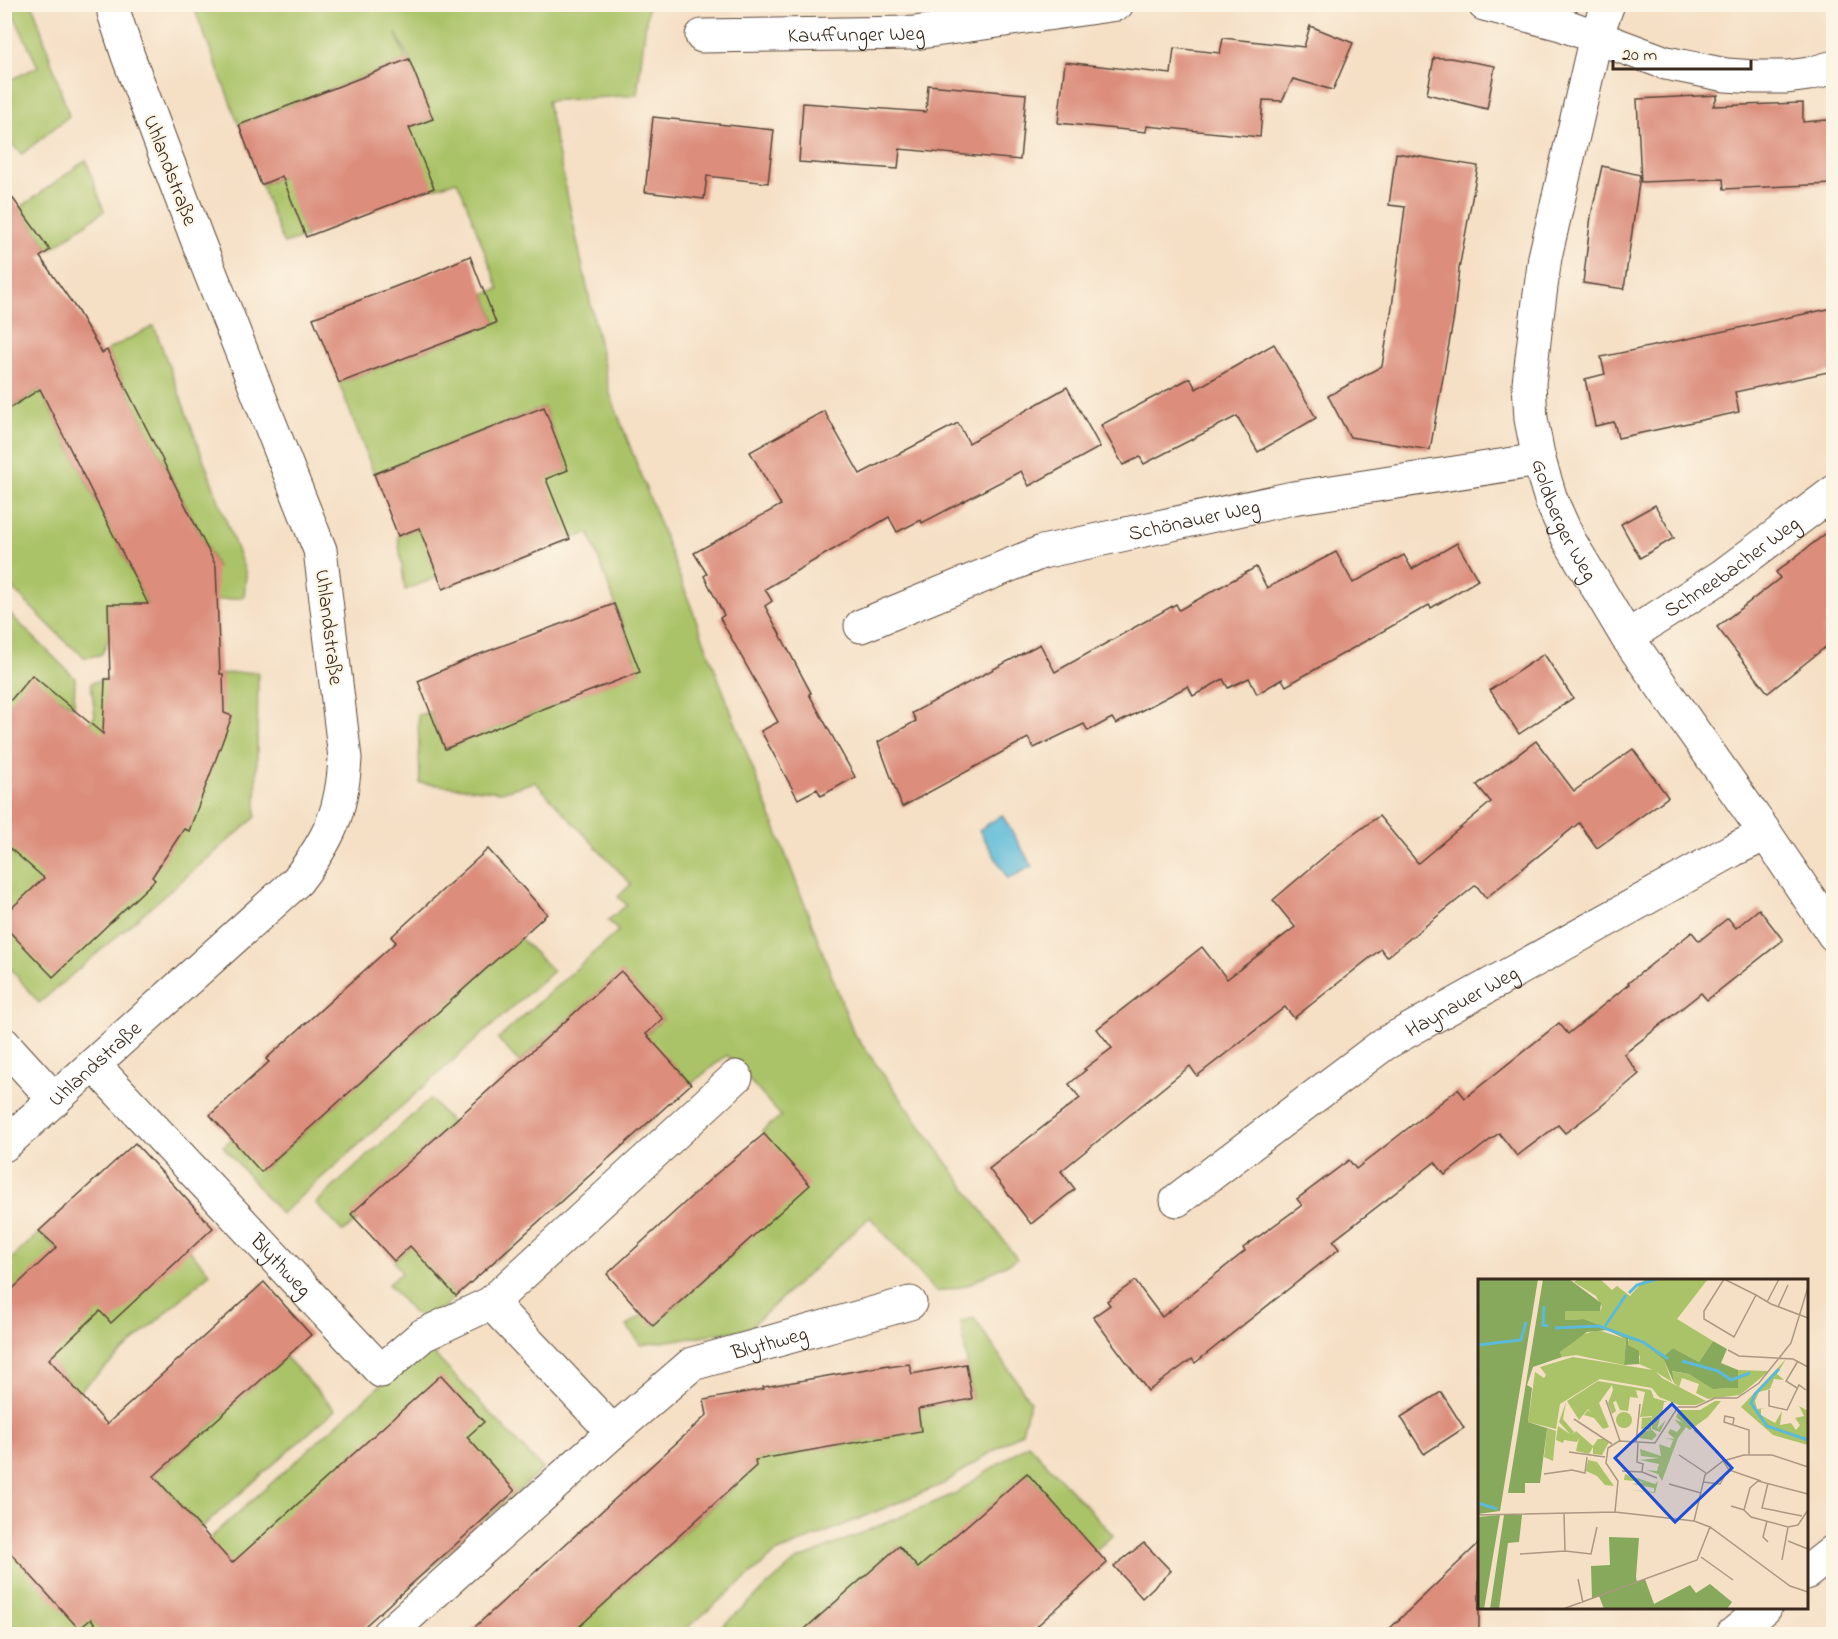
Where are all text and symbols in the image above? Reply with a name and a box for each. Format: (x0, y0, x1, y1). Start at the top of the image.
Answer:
street label: Kauffunger Weg (787, 19, 927, 53)
scale bar (1613, 33, 1751, 71)
text: 20 m (1622, 43, 1657, 69)
street label: Uhlandstraße (134, 111, 204, 231)
street label: Goldberger Weg (1523, 456, 1603, 589)
street label: Schönauer Weg (1126, 493, 1263, 550)
street label: Schneebacher Weg (1659, 510, 1808, 626)
street label: Uhlandstraße (306, 568, 350, 687)
street label: Haynauer Weg (1401, 959, 1526, 1046)
street label: Uhlandstraße (43, 1014, 150, 1115)
street label: Blythweg (242, 1227, 318, 1306)
inset map (1478, 1279, 1808, 1609)
street label: Blythweg (727, 1319, 812, 1370)

